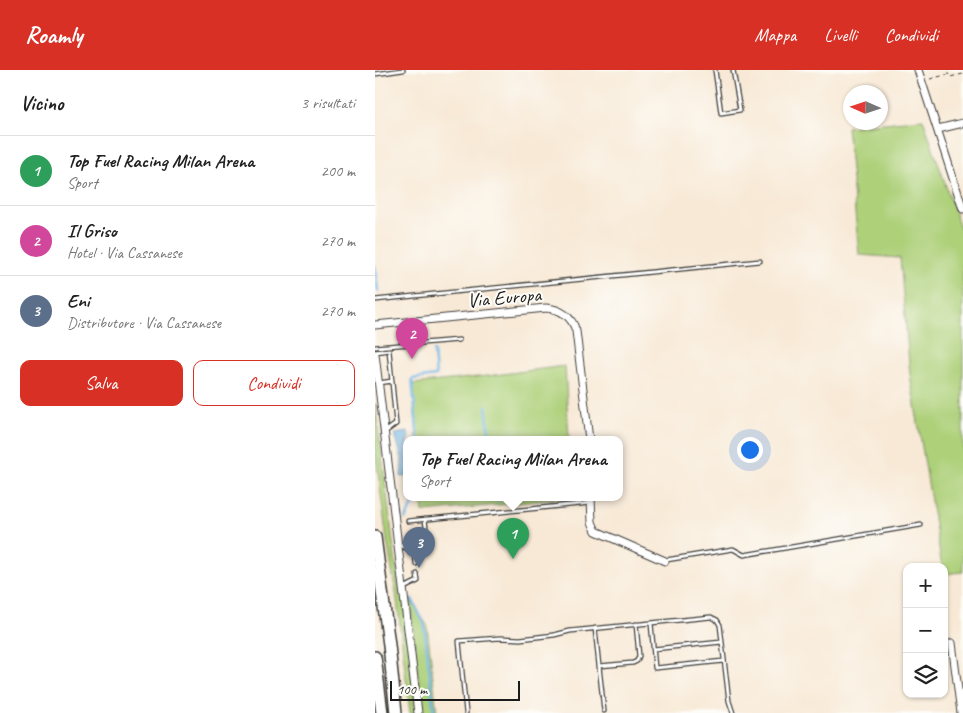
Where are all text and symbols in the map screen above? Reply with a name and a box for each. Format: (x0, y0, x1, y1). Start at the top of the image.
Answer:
text: Roamly (25, 20, 82, 50)
text: Mappa (755, 24, 796, 46)
text: Livelli (824, 24, 857, 46)
text: Condividi (885, 24, 938, 46)
north arrow (843, 85, 888, 130)
text: Vicino (20, 90, 63, 116)
text: 3 risultati (301, 93, 355, 113)
text: Top Fuel Racing Milan Arena (67, 149, 254, 173)
text: 1 (32, 161, 40, 181)
text: 200 m (321, 161, 355, 181)
text: Sport (67, 173, 98, 193)
text: Il Griso (67, 219, 117, 243)
text: 2 (32, 231, 40, 251)
text: 270 m (321, 231, 355, 251)
text: Hotel · Via Cassanese (67, 243, 182, 263)
street label: Via Europa (466, 282, 544, 313)
text: Eni (67, 289, 90, 313)
text: 3 (32, 301, 40, 321)
text: 270 m (321, 301, 355, 321)
text: Distributore · Via Cassanese (67, 313, 221, 333)
pin: 2 (396, 318, 428, 359)
button: Salva (20, 360, 183, 406)
button: Condividi (193, 360, 355, 406)
popup (403, 436, 623, 501)
your location (737, 437, 763, 463)
text: Top Fuel Racing Milan Arena (419, 447, 607, 471)
text: Sport (419, 471, 450, 491)
pin: 1 (497, 518, 529, 559)
pin: 3 (403, 527, 435, 568)
map controls (903, 563, 948, 698)
button: + (903, 563, 948, 608)
button: − (903, 608, 948, 653)
button: layers (903, 653, 948, 698)
scale bar (390, 678, 520, 701)
text: 100 m (397, 681, 427, 698)

